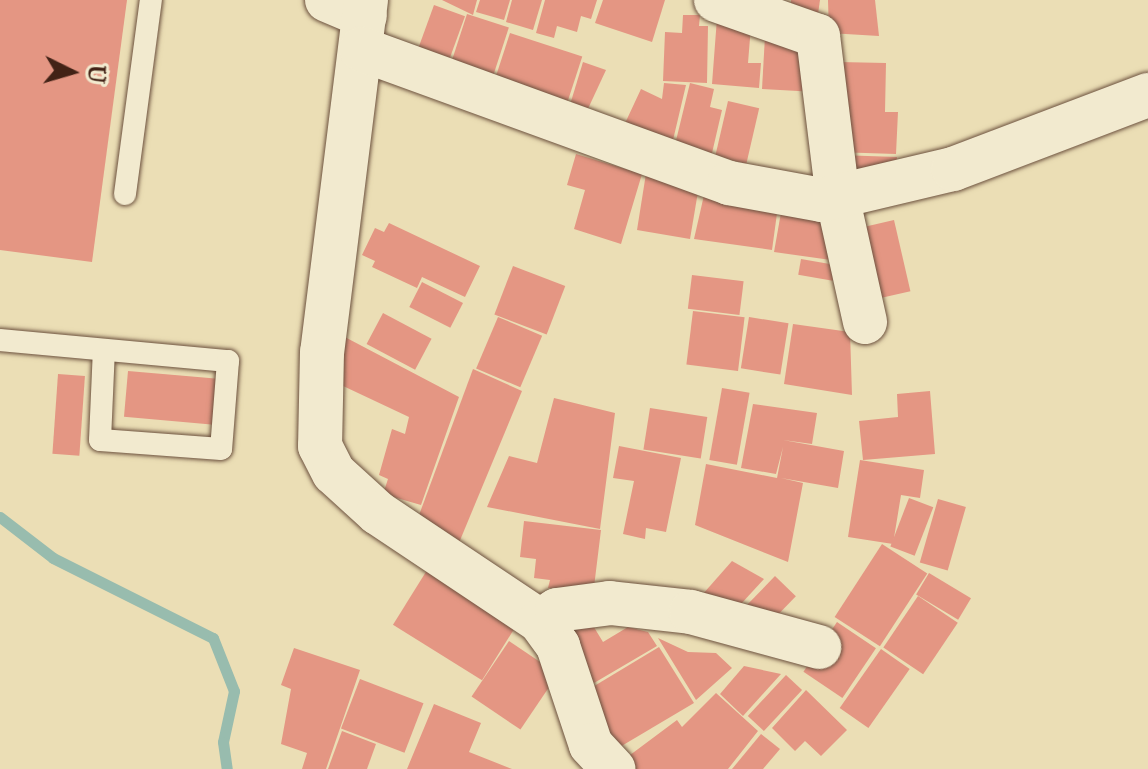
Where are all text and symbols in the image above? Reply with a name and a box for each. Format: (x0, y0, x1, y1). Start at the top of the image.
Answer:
north arrow (32, 32, 112, 112)
text: U (81, 64, 111, 84)

